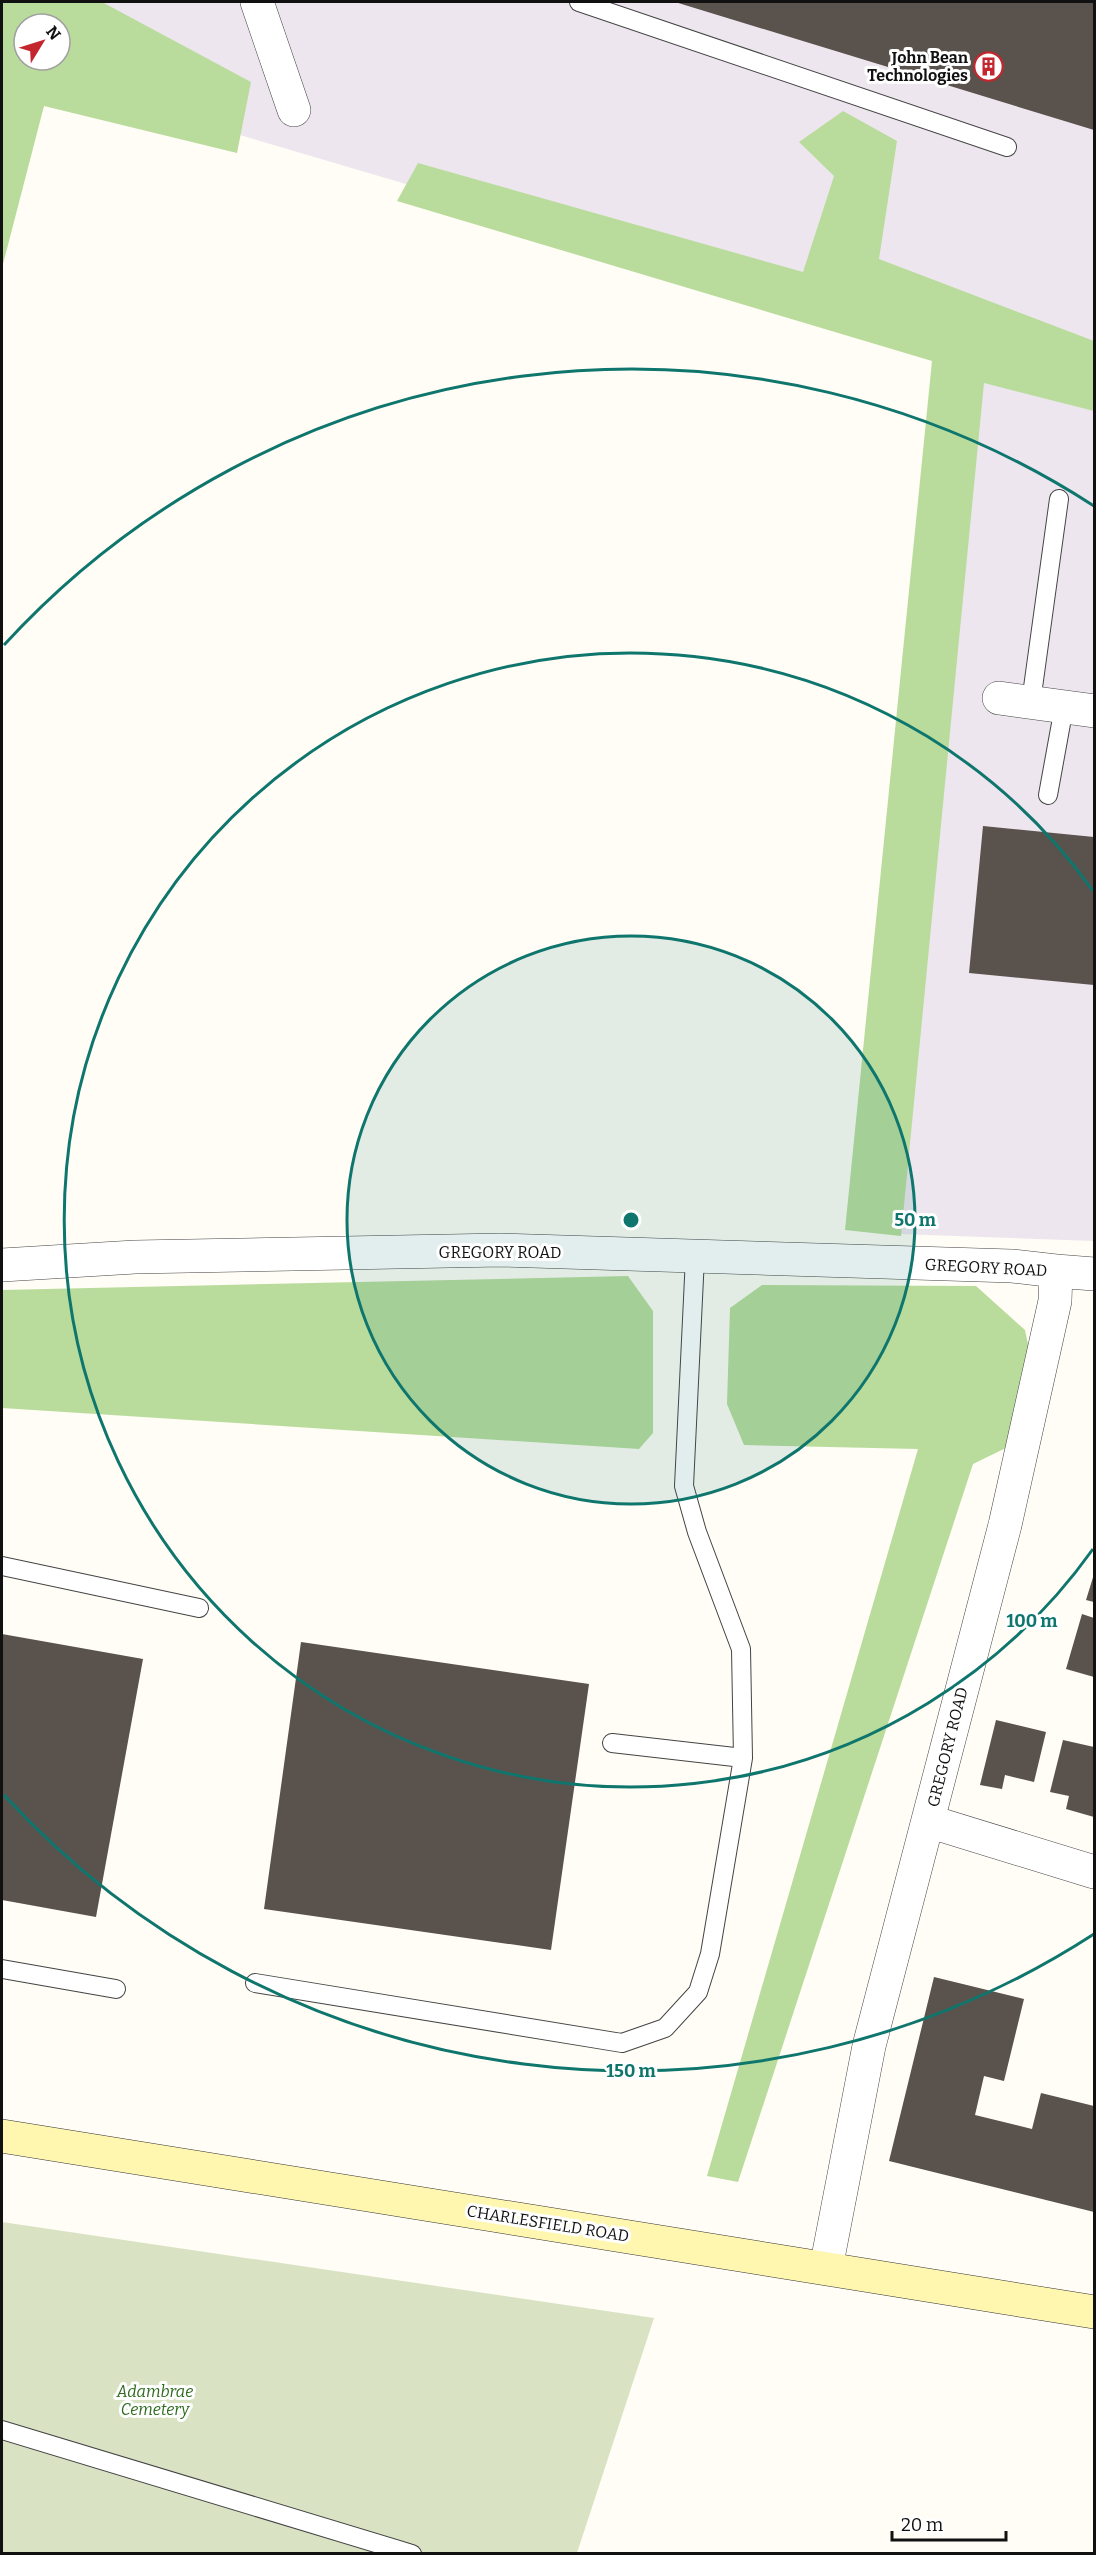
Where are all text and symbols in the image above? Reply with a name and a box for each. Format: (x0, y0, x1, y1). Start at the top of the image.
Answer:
north arrow (12, 12, 72, 72)
text: N (42, 22, 65, 44)
place label: John Bean Technologies (867, 48, 969, 85)
building icon: John Bean Technologies (973, 50, 1005, 82)
text: 50 m (894, 1209, 936, 1231)
centre of rings (621, 1210, 641, 1230)
street label: GREGORY ROAD (439, 1243, 561, 1262)
street label: GREGORY ROAD (924, 1255, 1048, 1280)
text: 100 m (1006, 1610, 1058, 1632)
street label: GREGORY ROAD (923, 1685, 972, 1809)
text: 150 m (606, 2060, 656, 2082)
street label: CHARLESFIELD ROAD (465, 2201, 630, 2246)
park label: Adambrae Cemetery (116, 2382, 193, 2419)
scale bar (892, 2504, 1006, 2542)
text: 20 m (901, 2514, 943, 2536)

